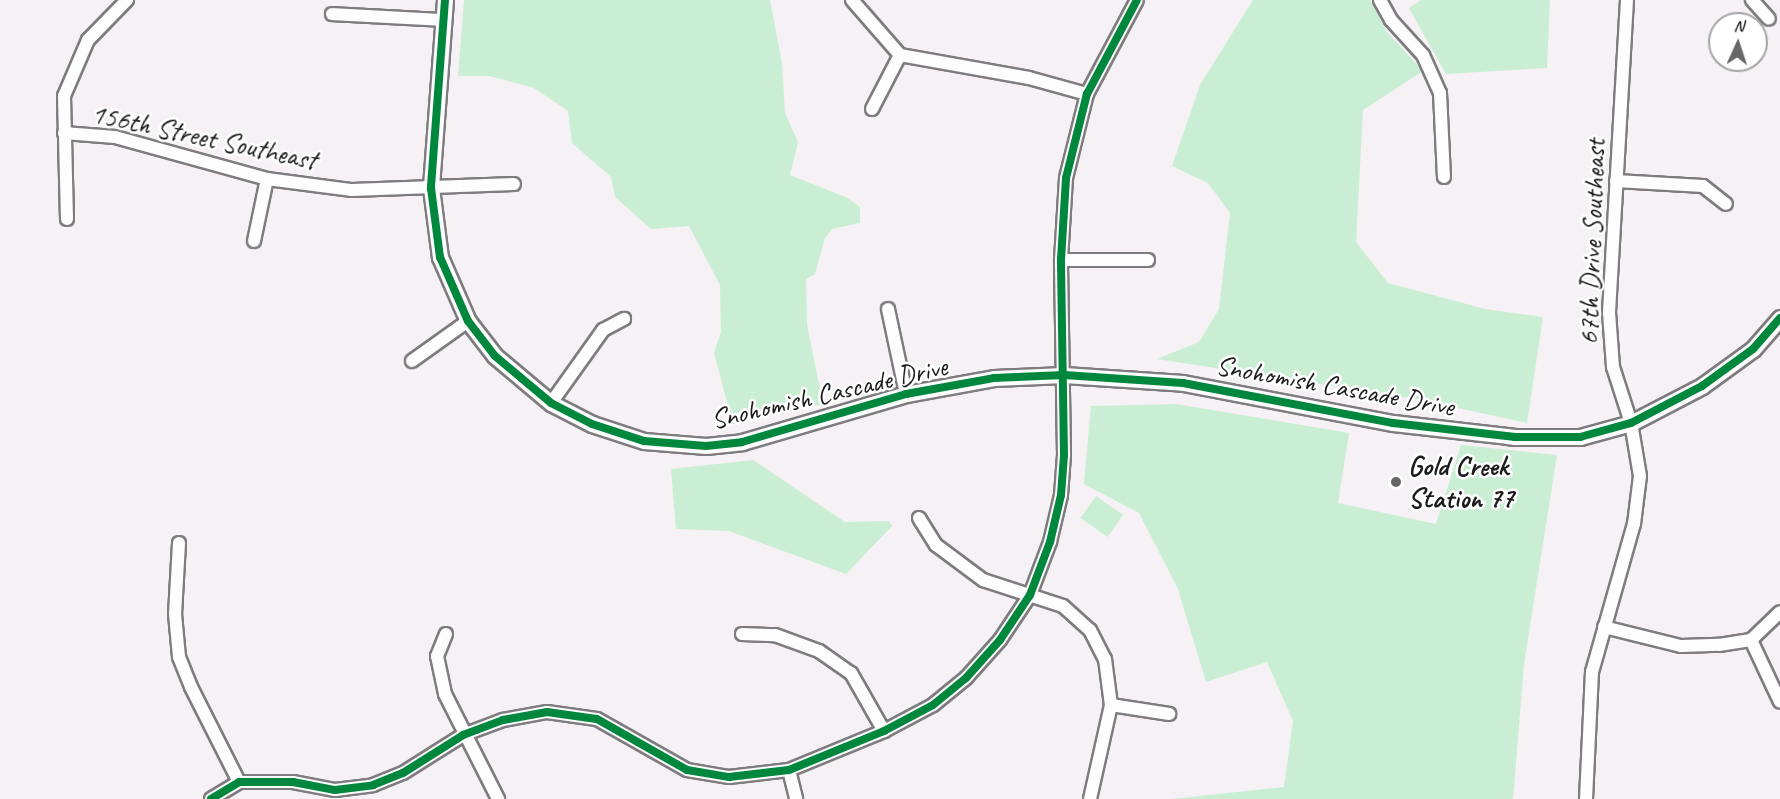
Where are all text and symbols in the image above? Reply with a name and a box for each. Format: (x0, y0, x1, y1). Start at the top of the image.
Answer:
north arrow (1708, 12, 1768, 72)
text: N (1733, 16, 1744, 36)
street label: 156th Street Southeast (88, 97, 320, 177)
street label: 67th Drive Southeast (1572, 138, 1612, 346)
street label: Snohomish Cascade Drive (708, 349, 950, 437)
street label: Snohomish Cascade Drive (1213, 349, 1457, 423)
place label: Gold Creek Station 77 (1408, 449, 1514, 515)
marker: Gold Creek Station 77 (1389, 475, 1403, 489)

